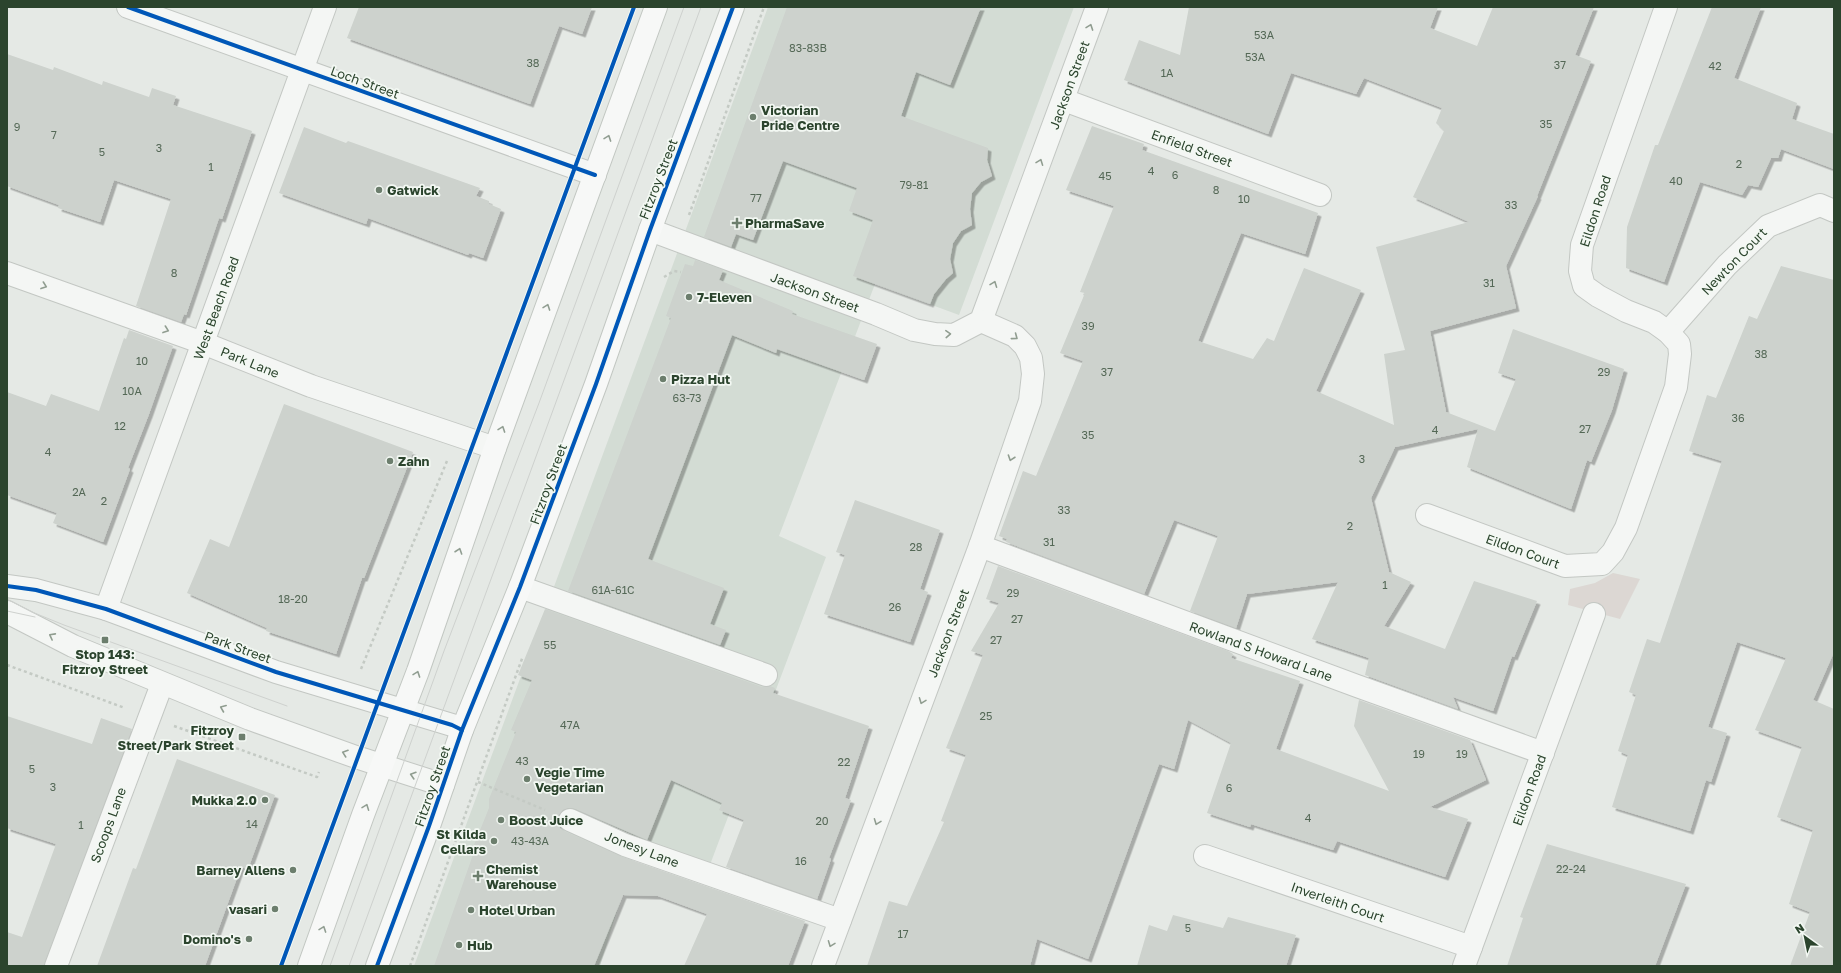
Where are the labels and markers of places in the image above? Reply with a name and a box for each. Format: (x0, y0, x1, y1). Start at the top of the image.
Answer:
place label: Victorian Pride Centre (761, 102, 840, 133)
marker: Victorian Pride Centre (748, 112, 758, 122)
place label: Gatwick (387, 182, 439, 198)
marker: Gatwick (374, 185, 384, 195)
place label: PharmaSave (745, 215, 825, 231)
marker: PharmaSave (732, 218, 742, 228)
place label: 7-Eleven (697, 289, 752, 305)
marker: 7-Eleven (684, 292, 694, 302)
place label: Pizza Hut (671, 371, 730, 387)
marker: Pizza Hut (658, 374, 668, 384)
place label: Zahn (398, 453, 430, 469)
marker: Zahn (385, 456, 395, 466)
marker: Stop 143: Fitzroy Street (100, 635, 110, 645)
place label: Stop 143: Fitzroy Street (62, 646, 148, 677)
place label: Fitzroy Street/Park Street (118, 722, 234, 753)
marker: Fitzroy Street/Park Street (237, 732, 247, 742)
place label: Vegie Time Vegetarian (535, 764, 605, 795)
marker: Vegie Time Vegetarian (522, 774, 532, 784)
place label: Mukka 2.0 (191, 792, 257, 808)
marker: Mukka 2.0 (260, 795, 270, 805)
place label: Boost Juice (509, 812, 584, 828)
marker: Boost Juice (496, 815, 506, 825)
place label: St Kilda Cellars (436, 826, 486, 857)
marker: St Kilda Cellars (489, 836, 499, 846)
place label: Chemist Warehouse (486, 861, 557, 892)
place label: Barney Allens (196, 862, 285, 878)
marker: Barney Allens (288, 865, 298, 875)
marker: Chemist Warehouse (473, 871, 483, 881)
place label: vasari (229, 901, 267, 917)
place label: Hotel Urban (479, 902, 555, 918)
marker: vasari (270, 904, 280, 914)
marker: Hotel Urban (466, 905, 476, 915)
place label: Domino's (183, 931, 241, 947)
marker: Domino's (244, 934, 254, 944)
place label: Hub (467, 937, 493, 953)
marker: Hub (454, 940, 464, 950)

